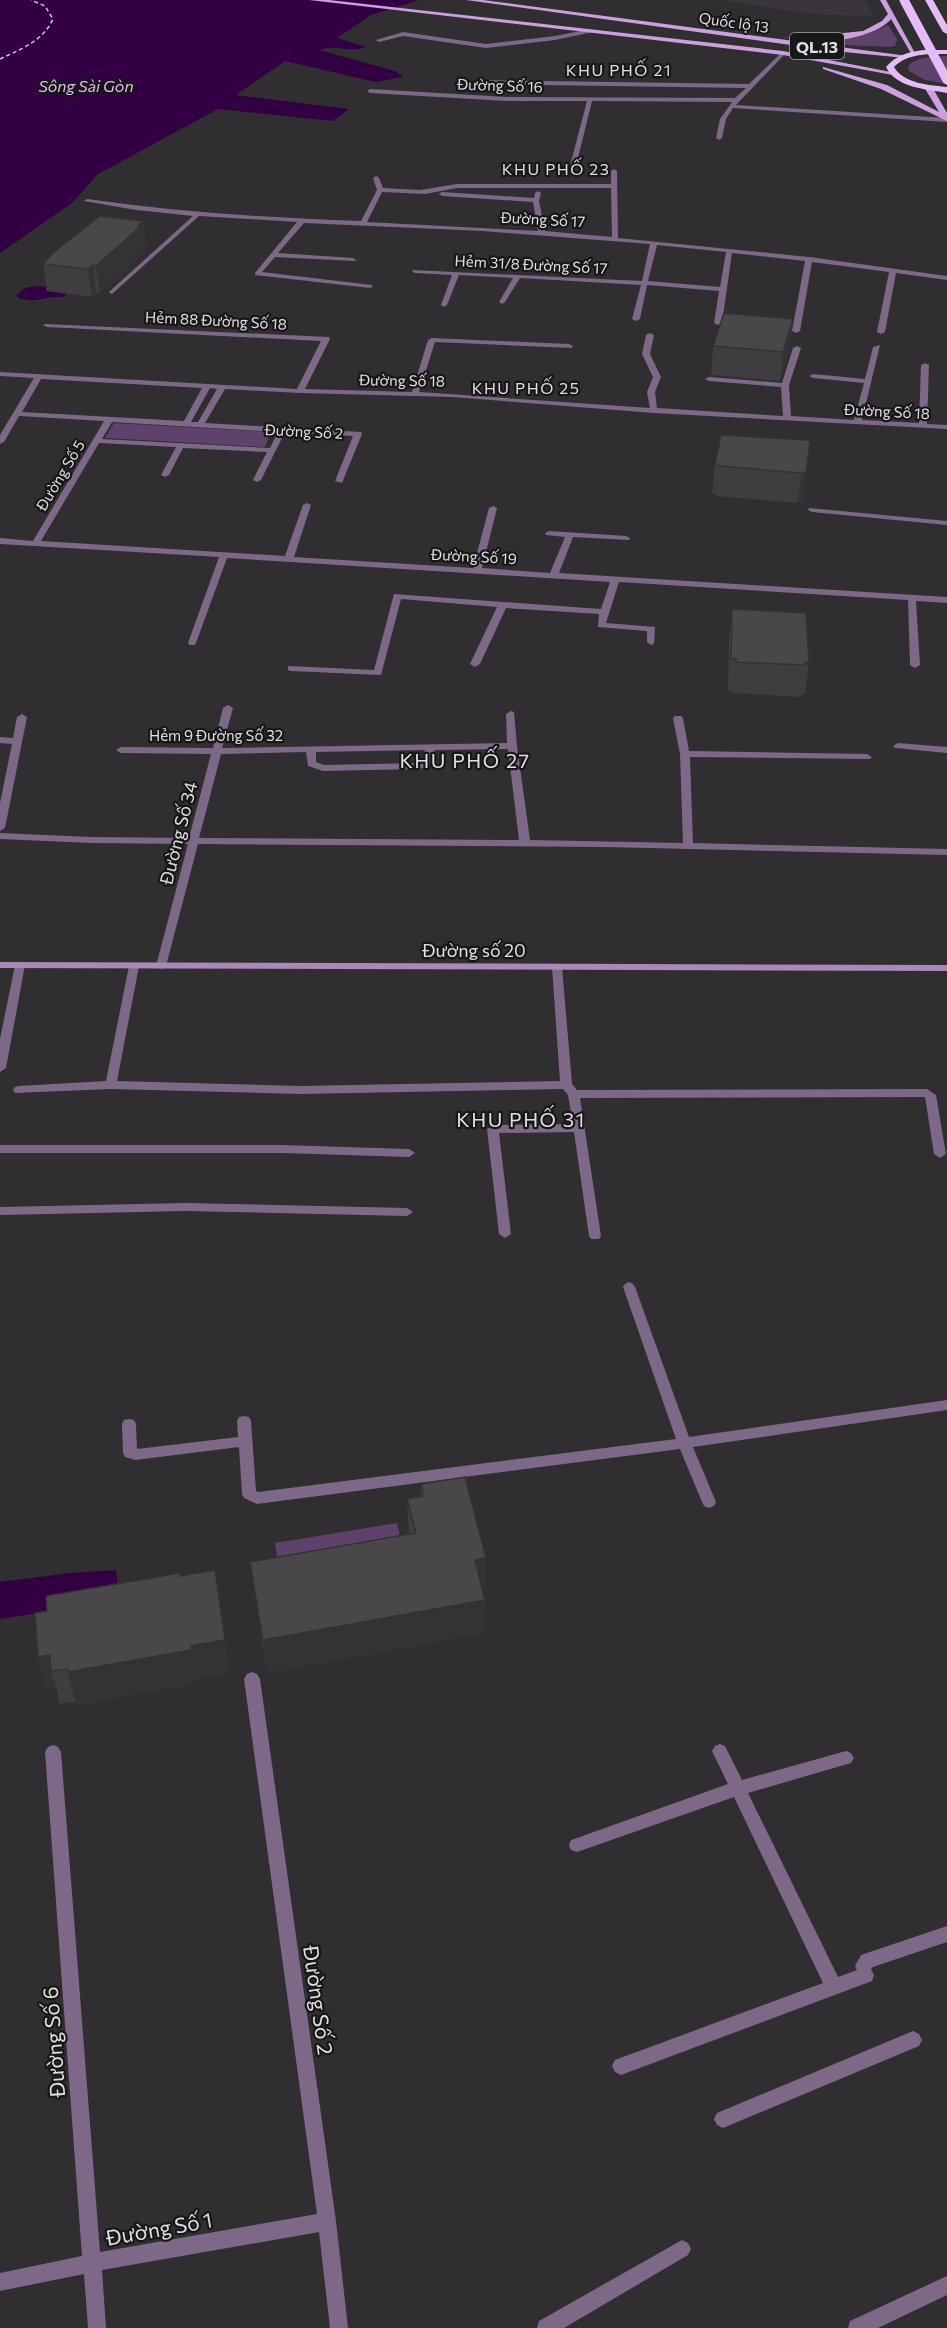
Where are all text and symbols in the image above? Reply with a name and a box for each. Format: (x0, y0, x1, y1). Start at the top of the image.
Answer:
street label: Quốc lộ 13 (698, 8, 770, 36)
road number: QL.13 (790, 33, 844, 59)
district label: KHU PHỐ 21 (566, 58, 672, 79)
street label: Đường Số 16 (456, 74, 543, 95)
water label: Sông Sài Gòn (38, 76, 134, 95)
district label: KHU PHỐ 23 (502, 157, 610, 178)
street label: Đường Số 17 (499, 208, 586, 230)
street label: Hẻm 31/8 Đường Số 17 (454, 251, 608, 277)
street label: Hẻm 88 Đường Số 18 (145, 307, 287, 333)
street label: Đường Số 18 (358, 370, 445, 390)
district label: KHU PHỐ 25 (472, 376, 580, 397)
street label: Đường Số 18 (843, 400, 930, 422)
street label: Đường Số 2 (263, 420, 344, 442)
street label: Đường Số 5 (31, 437, 88, 514)
street label: Đường Số 19 (430, 545, 517, 567)
street label: Hẻm 9 Đường Số 32 (149, 726, 283, 744)
district label: KHU PHỐ 27 (399, 746, 531, 772)
street label: Đường Số 34 (154, 779, 201, 888)
street label: Đường số 20 (421, 939, 526, 961)
district label: KHU PHỐ 31 (456, 1105, 586, 1131)
street label: Đường Số 2 (299, 1943, 339, 2056)
street label: Đường Số 6 (37, 1986, 69, 2099)
street label: Đường Số 1 (103, 2206, 214, 2250)

